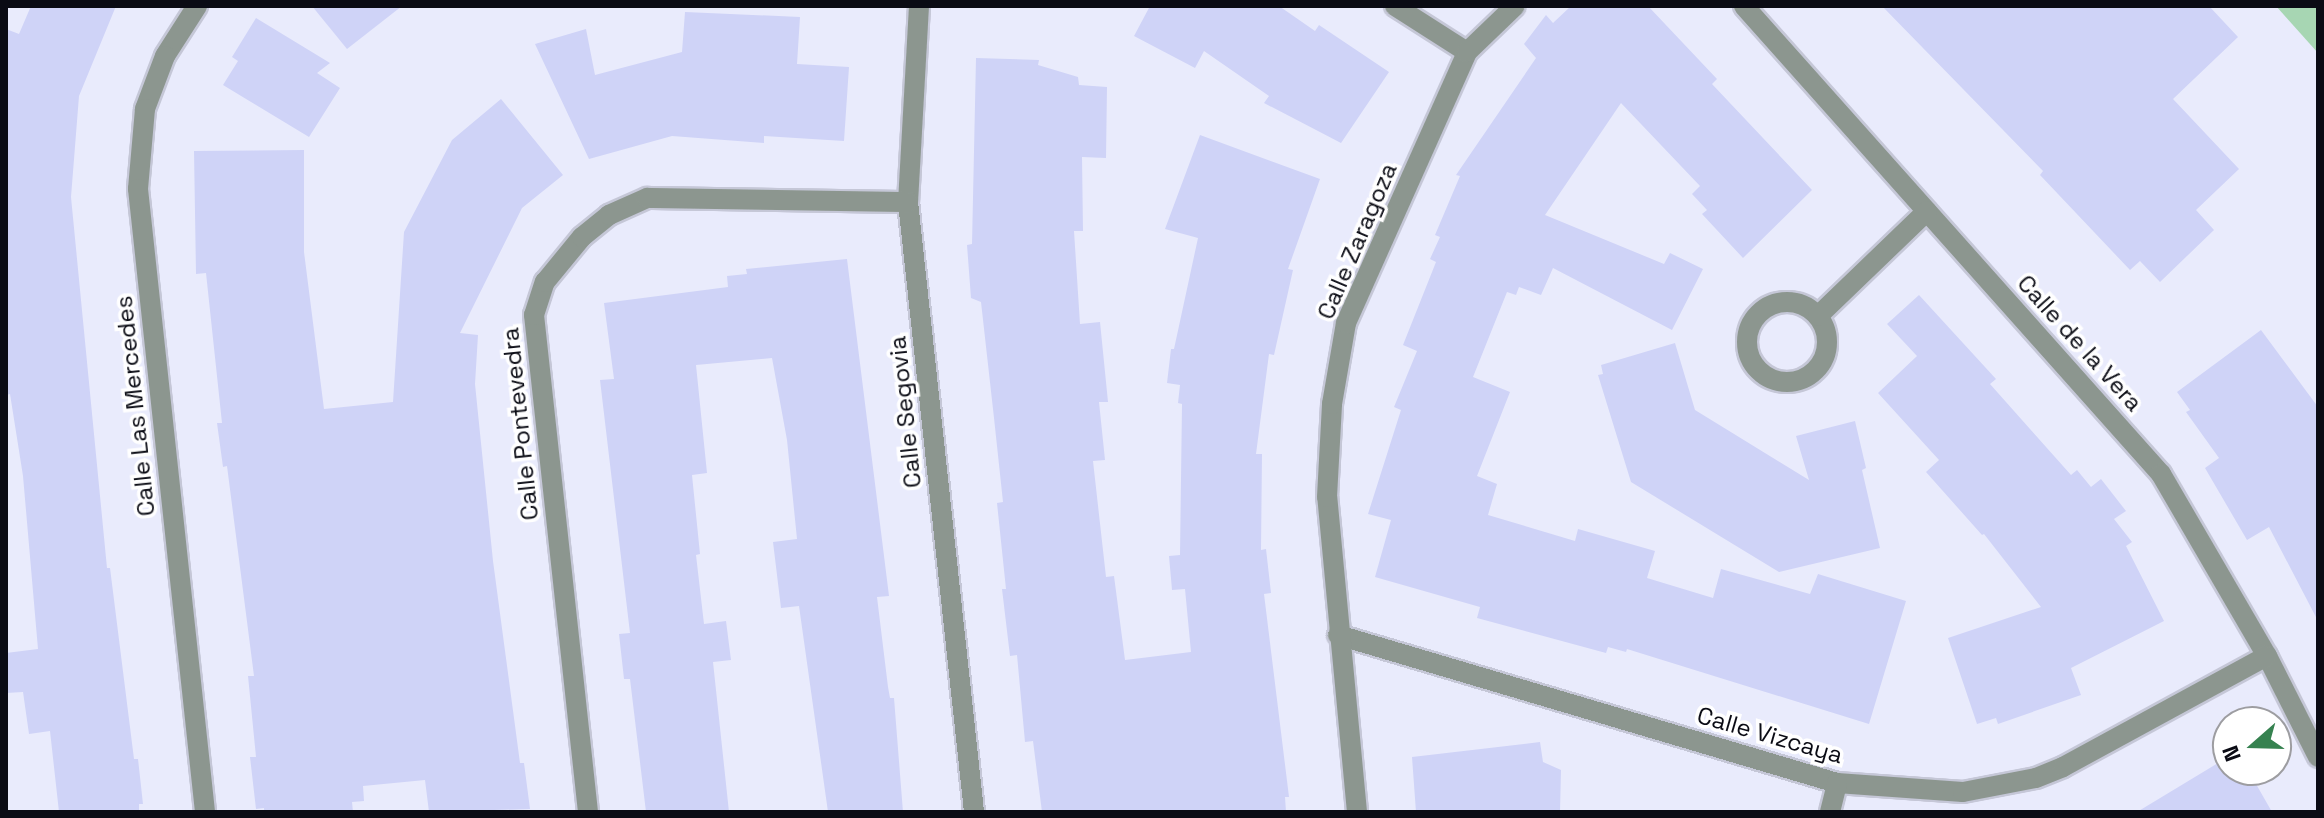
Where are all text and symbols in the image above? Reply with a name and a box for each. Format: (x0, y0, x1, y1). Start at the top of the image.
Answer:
street label: Calle Zaragoza (1311, 158, 1403, 324)
street label: Calle de la Vera (2011, 269, 2149, 417)
street label: Calle Las Mercedes (109, 294, 161, 518)
street label: Calle Pontevedra (496, 326, 544, 522)
street label: Calle Segovia (883, 335, 927, 489)
street label: Calle Vizcaya (1694, 700, 1846, 770)
north arrow (2212, 706, 2292, 786)
text: N (2216, 742, 2247, 765)

